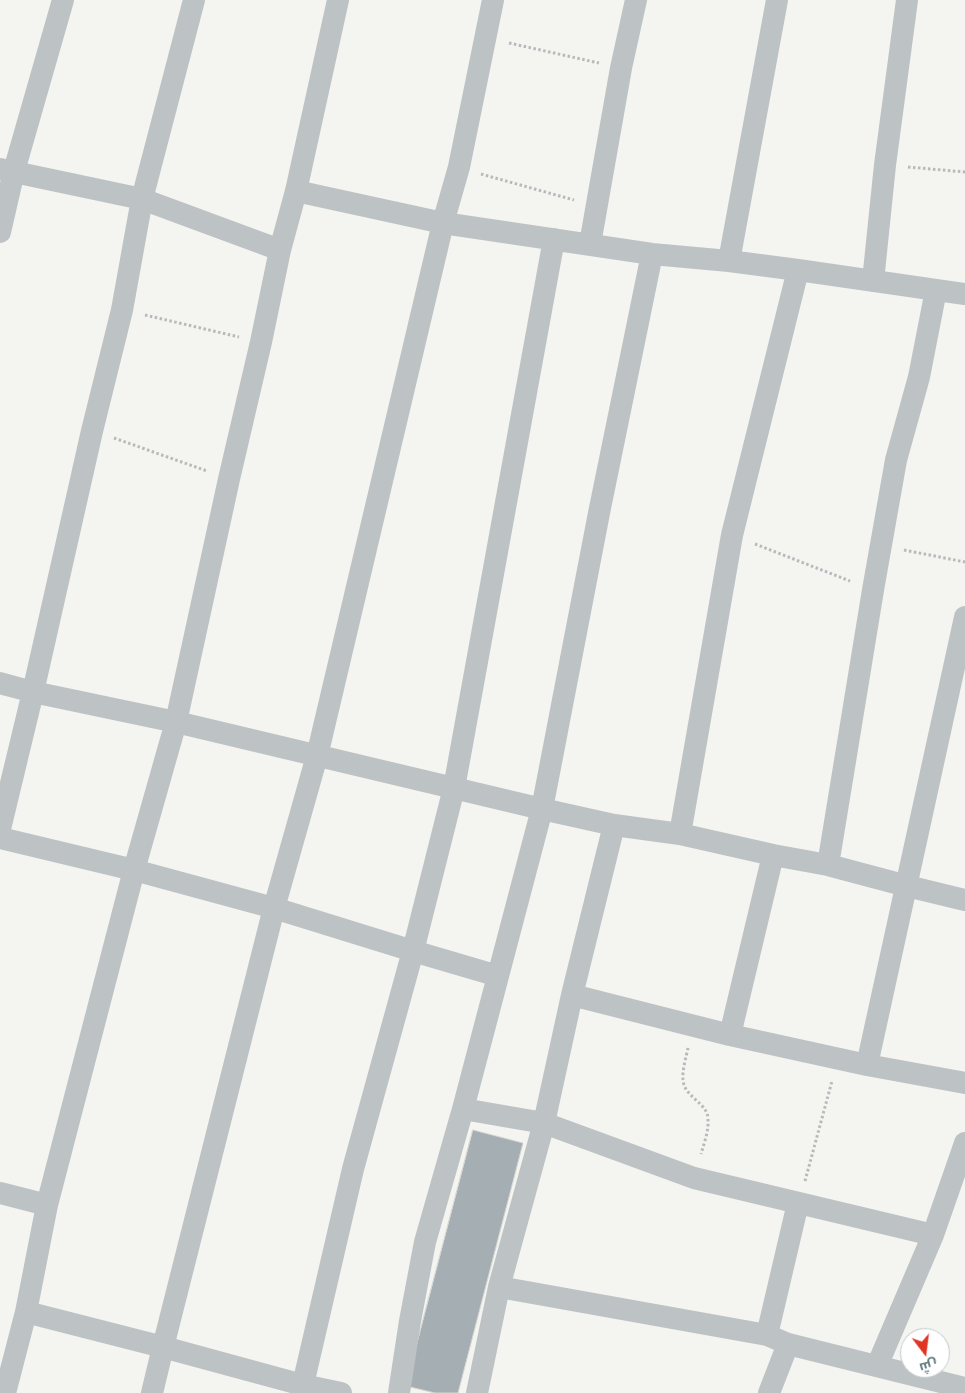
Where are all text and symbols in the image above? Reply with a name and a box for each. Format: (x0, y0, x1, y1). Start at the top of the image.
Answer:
north arrow (900, 1328, 950, 1378)
text: ش (917, 1355, 940, 1379)

